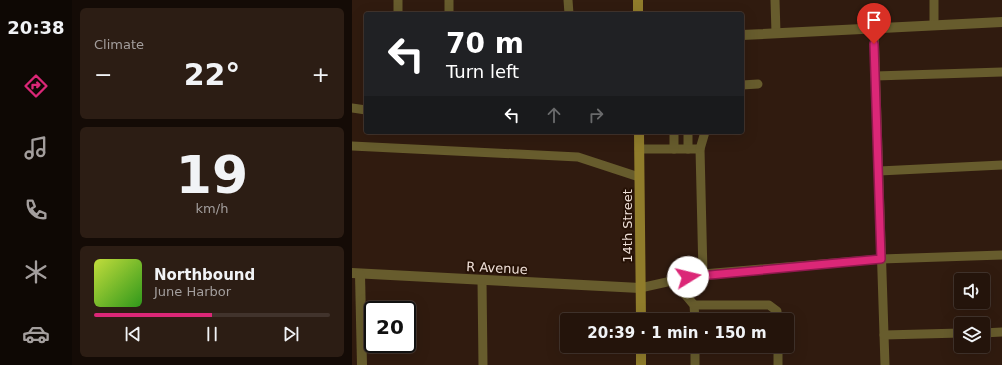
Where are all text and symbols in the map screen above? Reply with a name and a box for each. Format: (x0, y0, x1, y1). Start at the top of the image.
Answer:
pin (857, 3, 891, 44)
icon: arrive (863, 9, 885, 31)
text: 20:38 (7, 17, 65, 38)
text: 70 m (446, 27, 524, 60)
icon: left (380, 28, 432, 80)
text: Climate (94, 37, 144, 52)
text: 22° (184, 57, 240, 92)
text: Turn left (446, 61, 519, 82)
text: − (94, 62, 112, 87)
text: + (312, 62, 330, 87)
icon: directions (22, 72, 50, 100)
icon: left (501, 104, 523, 126)
icon: ahead (543, 104, 565, 126)
icon: right (585, 104, 607, 126)
icon: music (22, 134, 50, 162)
text: 19 (176, 145, 248, 205)
street label: 14th Street (620, 189, 635, 263)
icon: phone (22, 196, 50, 224)
text: km/h (196, 201, 228, 216)
position arrow (667, 256, 709, 298)
icon: climate (22, 258, 50, 286)
street label: R Avenue (466, 259, 528, 277)
text: Northbound (154, 266, 255, 284)
map controls (954, 273, 990, 353)
button: sound (954, 273, 990, 309)
text: June Harbor (154, 284, 231, 299)
speed limit sign: 20 (364, 301, 416, 353)
button: layers (954, 317, 990, 353)
icon: car (22, 320, 50, 348)
icon: previous (122, 323, 144, 345)
icon: pause (201, 323, 223, 345)
icon: next (280, 323, 302, 345)
text: 20:39 · 1 min · 150 m (587, 324, 767, 342)

